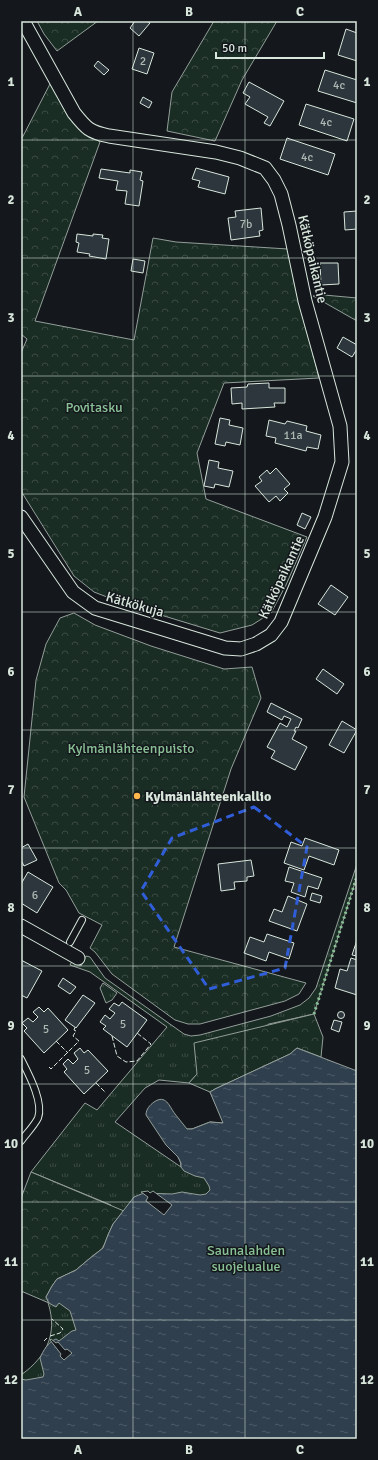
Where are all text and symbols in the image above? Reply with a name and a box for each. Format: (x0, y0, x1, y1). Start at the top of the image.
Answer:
text: A (74, 4, 83, 20)
text: B (185, 4, 193, 20)
text: C (296, 4, 304, 20)
scale bar (216, 34, 324, 60)
text: 50 m (222, 41, 247, 56)
house number: 2 (140, 54, 146, 69)
text: 1 (7, 74, 15, 90)
text: 1 (363, 74, 371, 90)
house number: 4c (333, 78, 345, 93)
house number: 4c (320, 115, 332, 130)
house number: 4c (301, 150, 313, 165)
text: 2 (7, 192, 15, 208)
text: 2 (363, 192, 371, 208)
street label: Kätköpaikantie (294, 213, 331, 305)
house number: 7b (240, 217, 252, 232)
text: 3 (7, 310, 15, 326)
text: 3 (363, 310, 371, 326)
park label: Povitasku (65, 399, 123, 416)
text: 4 (7, 428, 15, 444)
house number: 11a (283, 428, 303, 443)
text: 4 (363, 428, 371, 444)
street label: Kätköpaikantie (255, 533, 308, 622)
text: 5 (7, 546, 15, 562)
text: 5 (363, 546, 371, 562)
street label: Kätkökuja (104, 588, 166, 621)
text: 6 (7, 664, 15, 680)
text: 6 (363, 664, 371, 680)
park label: Kylmänlähteenpuisto (68, 740, 194, 757)
text: 7 (7, 782, 15, 798)
text: 7 (363, 782, 371, 798)
place label: Kylmänlähteenkallio (145, 788, 271, 805)
marker: Kylmänlähteenkallio (132, 791, 142, 801)
house number: 6 (32, 888, 38, 903)
text: 8 (7, 900, 15, 916)
text: 8 (363, 900, 371, 916)
house number: 5 (120, 1017, 126, 1032)
text: 9 (7, 1018, 15, 1034)
text: 9 (363, 1018, 371, 1034)
house number: 5 (43, 1022, 49, 1037)
house number: 5 (84, 1063, 90, 1078)
text: 10 (4, 1136, 18, 1152)
text: 10 (360, 1136, 374, 1152)
park label: Saunalahden suojelualue (207, 1242, 285, 1275)
text: 11 (4, 1254, 18, 1270)
text: 11 (360, 1254, 374, 1270)
text: 12 (4, 1372, 18, 1388)
text: 12 (360, 1372, 374, 1388)
text: A (74, 1442, 83, 1458)
text: B (185, 1442, 193, 1458)
text: C (296, 1442, 304, 1458)

